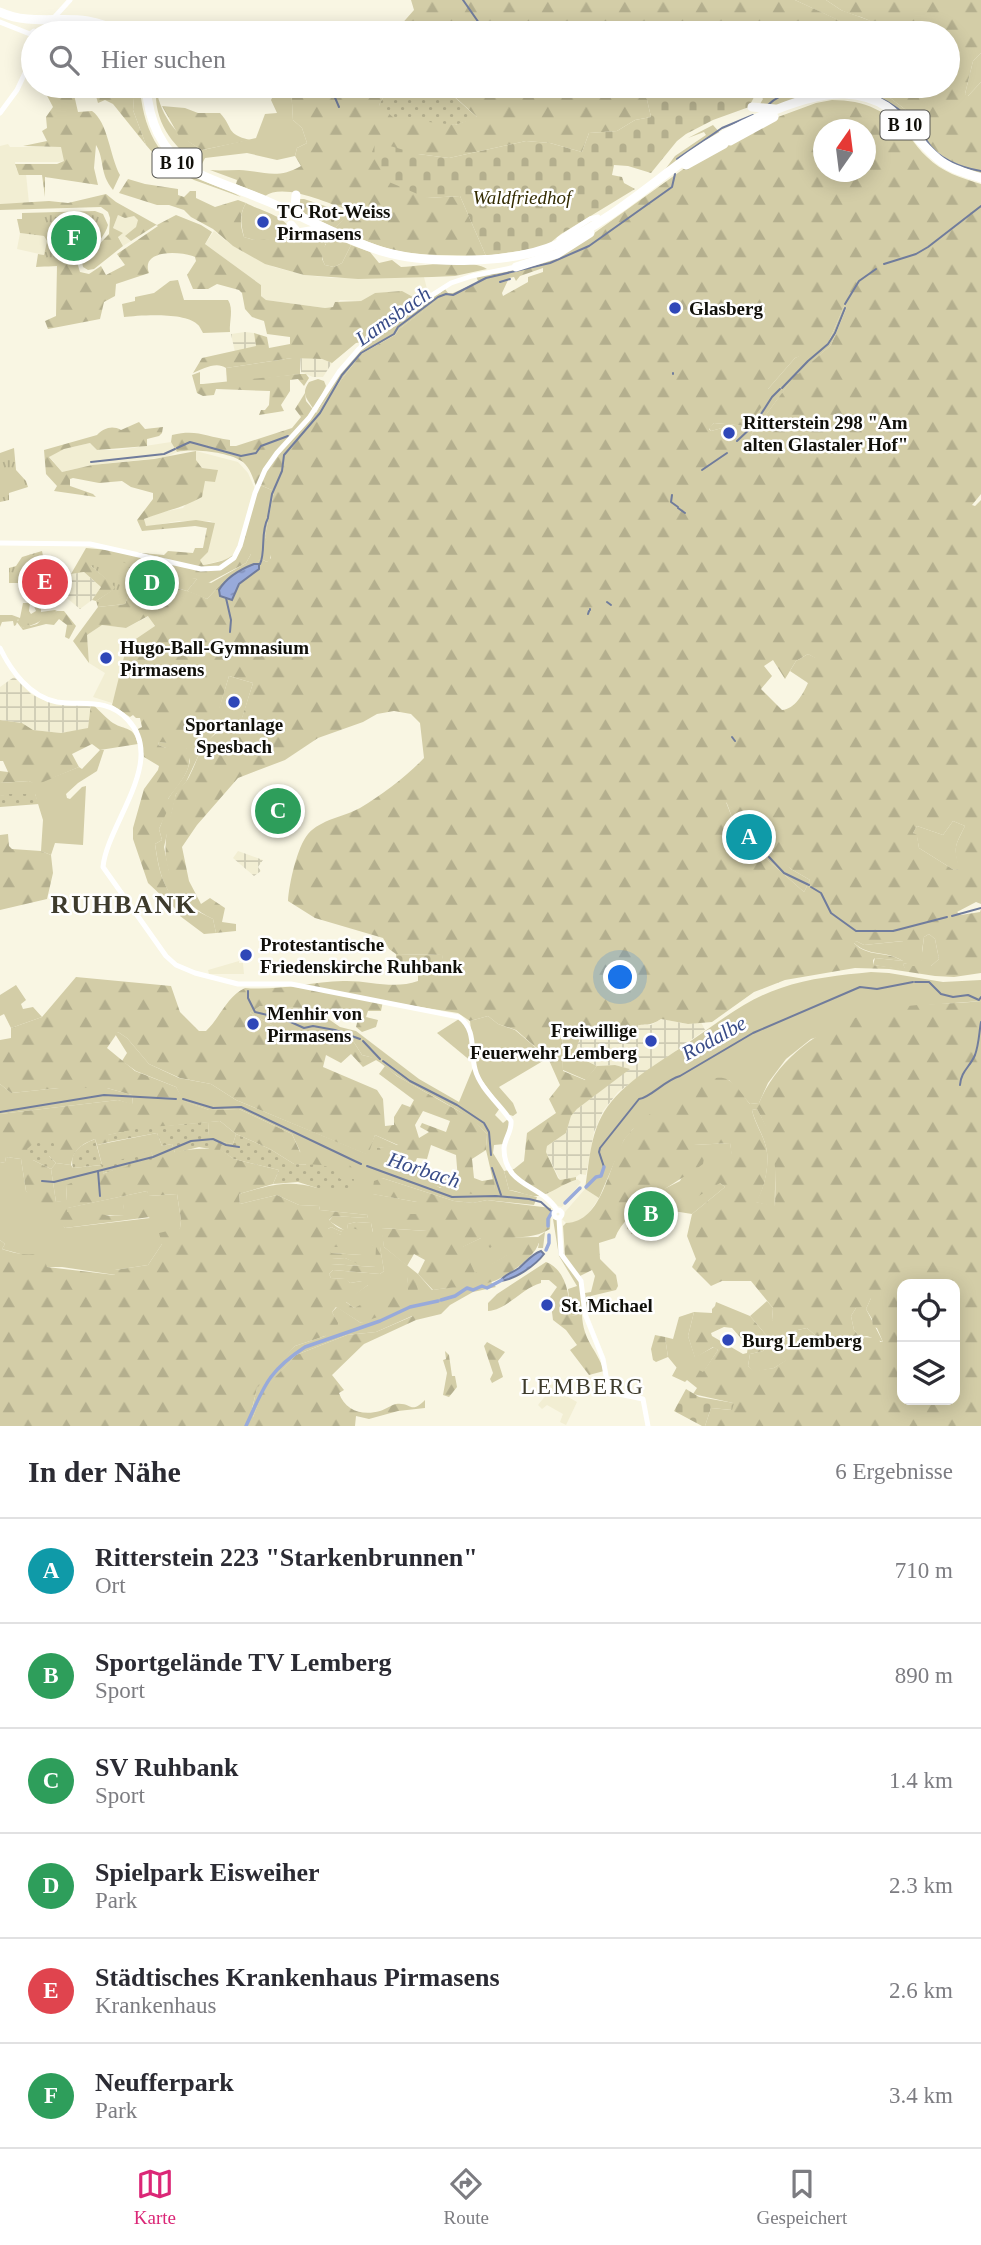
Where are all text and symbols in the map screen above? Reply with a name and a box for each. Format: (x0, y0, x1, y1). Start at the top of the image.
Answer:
search box (21, 21, 960, 98)
icon: search (45, 41, 83, 79)
text: Hier suchen (101, 45, 226, 74)
road number: B 10 (880, 110, 930, 140)
north arrow (813, 119, 876, 182)
road number: B 10 (152, 148, 202, 178)
park label: Waldfriedhof (473, 187, 574, 208)
place label: TC Rot-Weiss Pirmasens (277, 201, 390, 244)
pin: F (51, 212, 97, 264)
marker: TC Rot-Weiss Pirmasens (255, 214, 271, 230)
water label: Lamsbach (350, 281, 435, 351)
place label: Glasberg (689, 298, 763, 319)
marker: Glasberg (667, 300, 683, 316)
place label: Ritterstein 298 "Am alten Glastaler Hof" (743, 412, 908, 455)
marker: Ritterstein 298 "Am alten Glastaler Hof" (721, 425, 737, 441)
pin: E (22, 556, 68, 608)
pin: D (129, 557, 175, 609)
place label: Hugo-Ball-Gymnasium Pirmasens (120, 637, 309, 680)
marker: Hugo-Ball-Gymnasium Pirmasens (98, 650, 114, 666)
marker: Sportanlage Spesbach (226, 694, 242, 710)
place label: Sportanlage Spesbach (185, 714, 283, 757)
pin: C (255, 785, 301, 837)
pin: A (726, 811, 772, 863)
district label: RUHBANK (51, 890, 197, 919)
place label: Protestantische Friedenskirche Ruhbank (260, 934, 463, 977)
marker: Protestantische Friedenskirche Ruhbank (238, 947, 254, 963)
your location (603, 960, 637, 994)
place label: Menhir von Pirmasens (267, 1003, 363, 1046)
water label: Rodalbe (677, 1011, 750, 1066)
marker: Menhir von Pirmasens (245, 1016, 261, 1032)
place label: Freiwillige Feuerwehr Lemberg (470, 1020, 637, 1063)
marker: Freiwillige Feuerwehr Lemberg (643, 1033, 659, 1049)
water label: Horbach (384, 1147, 463, 1193)
pin: B (628, 1188, 674, 1240)
map controls (897, 1279, 960, 1405)
button: locate (897, 1279, 960, 1342)
place label: St. Michael (561, 1295, 653, 1316)
marker: St. Michael (539, 1297, 555, 1313)
place label: Burg Lemberg (742, 1330, 862, 1351)
marker: Burg Lemberg (720, 1332, 736, 1348)
button: layers (897, 1342, 960, 1405)
district label: LEMBERG (521, 1374, 645, 1399)
text: In der Nähe (28, 1455, 181, 1488)
text: 6 Ergebnisse (835, 1459, 953, 1484)
text: Ritterstein 223 "Starkenbrunnen" (95, 1543, 478, 1572)
text: A (43, 1558, 59, 1583)
text: 710 m (895, 1558, 953, 1583)
text: Ort (95, 1573, 126, 1598)
text: Sportgelände TV Lemberg (95, 1648, 392, 1677)
text: B (43, 1663, 59, 1688)
text: 890 m (895, 1663, 953, 1688)
text: Sport (95, 1678, 145, 1703)
text: SV Ruhbank (95, 1753, 238, 1782)
text: C (43, 1768, 59, 1793)
text: 1.4 km (889, 1768, 953, 1793)
text: Sport (95, 1783, 145, 1808)
text: Spielpark Eisweiher (95, 1858, 320, 1887)
text: D (43, 1873, 59, 1898)
text: 2.3 km (889, 1873, 953, 1898)
text: Park (95, 1888, 137, 1913)
text: Städtisches Krankenhaus Pirmasens (95, 1963, 500, 1992)
text: E (43, 1978, 59, 2003)
text: 2.6 km (889, 1978, 953, 2003)
text: Krankenhaus (95, 1993, 216, 2018)
text: Neufferpark (95, 2068, 234, 2097)
text: F (44, 2083, 58, 2108)
text: 3.4 km (889, 2083, 953, 2108)
text: Park (95, 2098, 137, 2123)
tab: Karte (134, 2165, 176, 2229)
tab: Route (444, 2165, 489, 2229)
tab: Gespeichert (756, 2165, 847, 2229)

